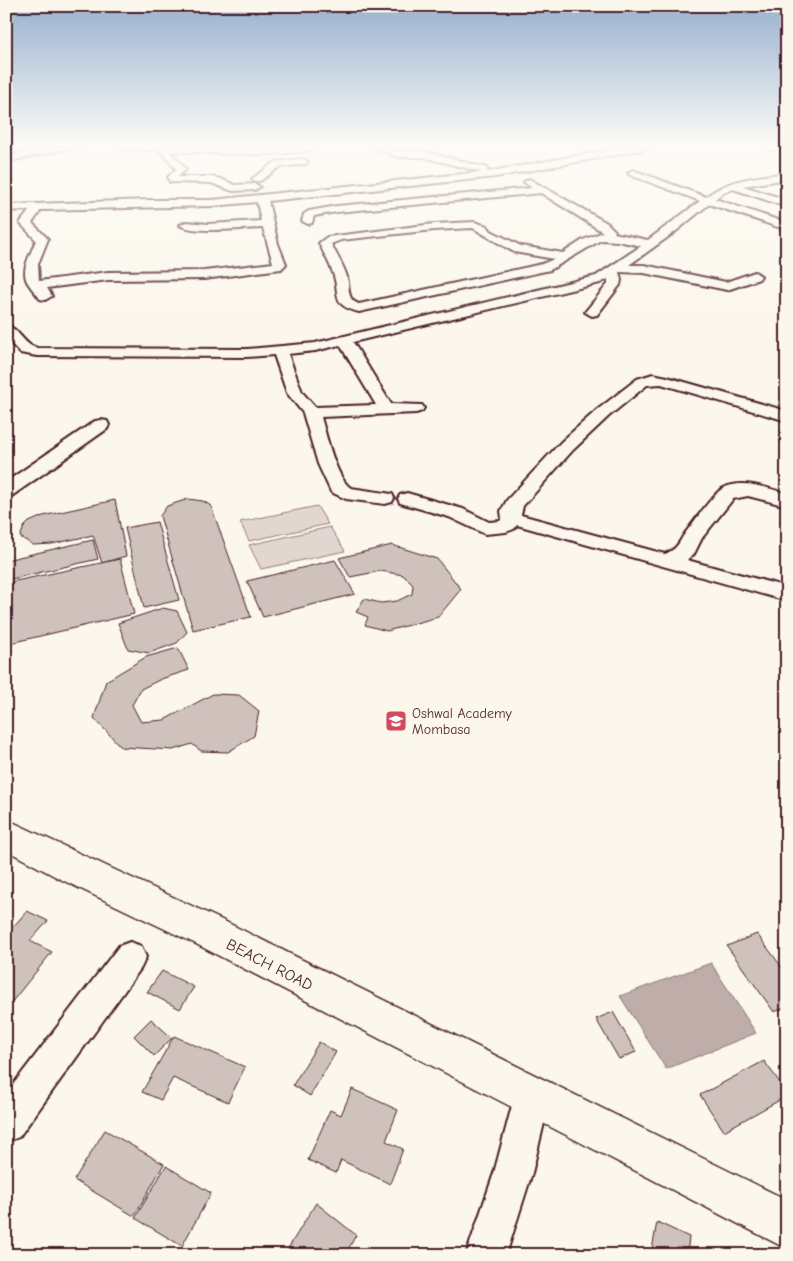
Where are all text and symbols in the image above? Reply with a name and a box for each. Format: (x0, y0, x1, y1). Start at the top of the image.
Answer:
place label: Oshwal Academy Mombasa (412, 705, 513, 738)
school or university icon: Oshwal Academy Mombasa (384, 709, 408, 733)
street label: BEACH ROAD (223, 935, 316, 994)

